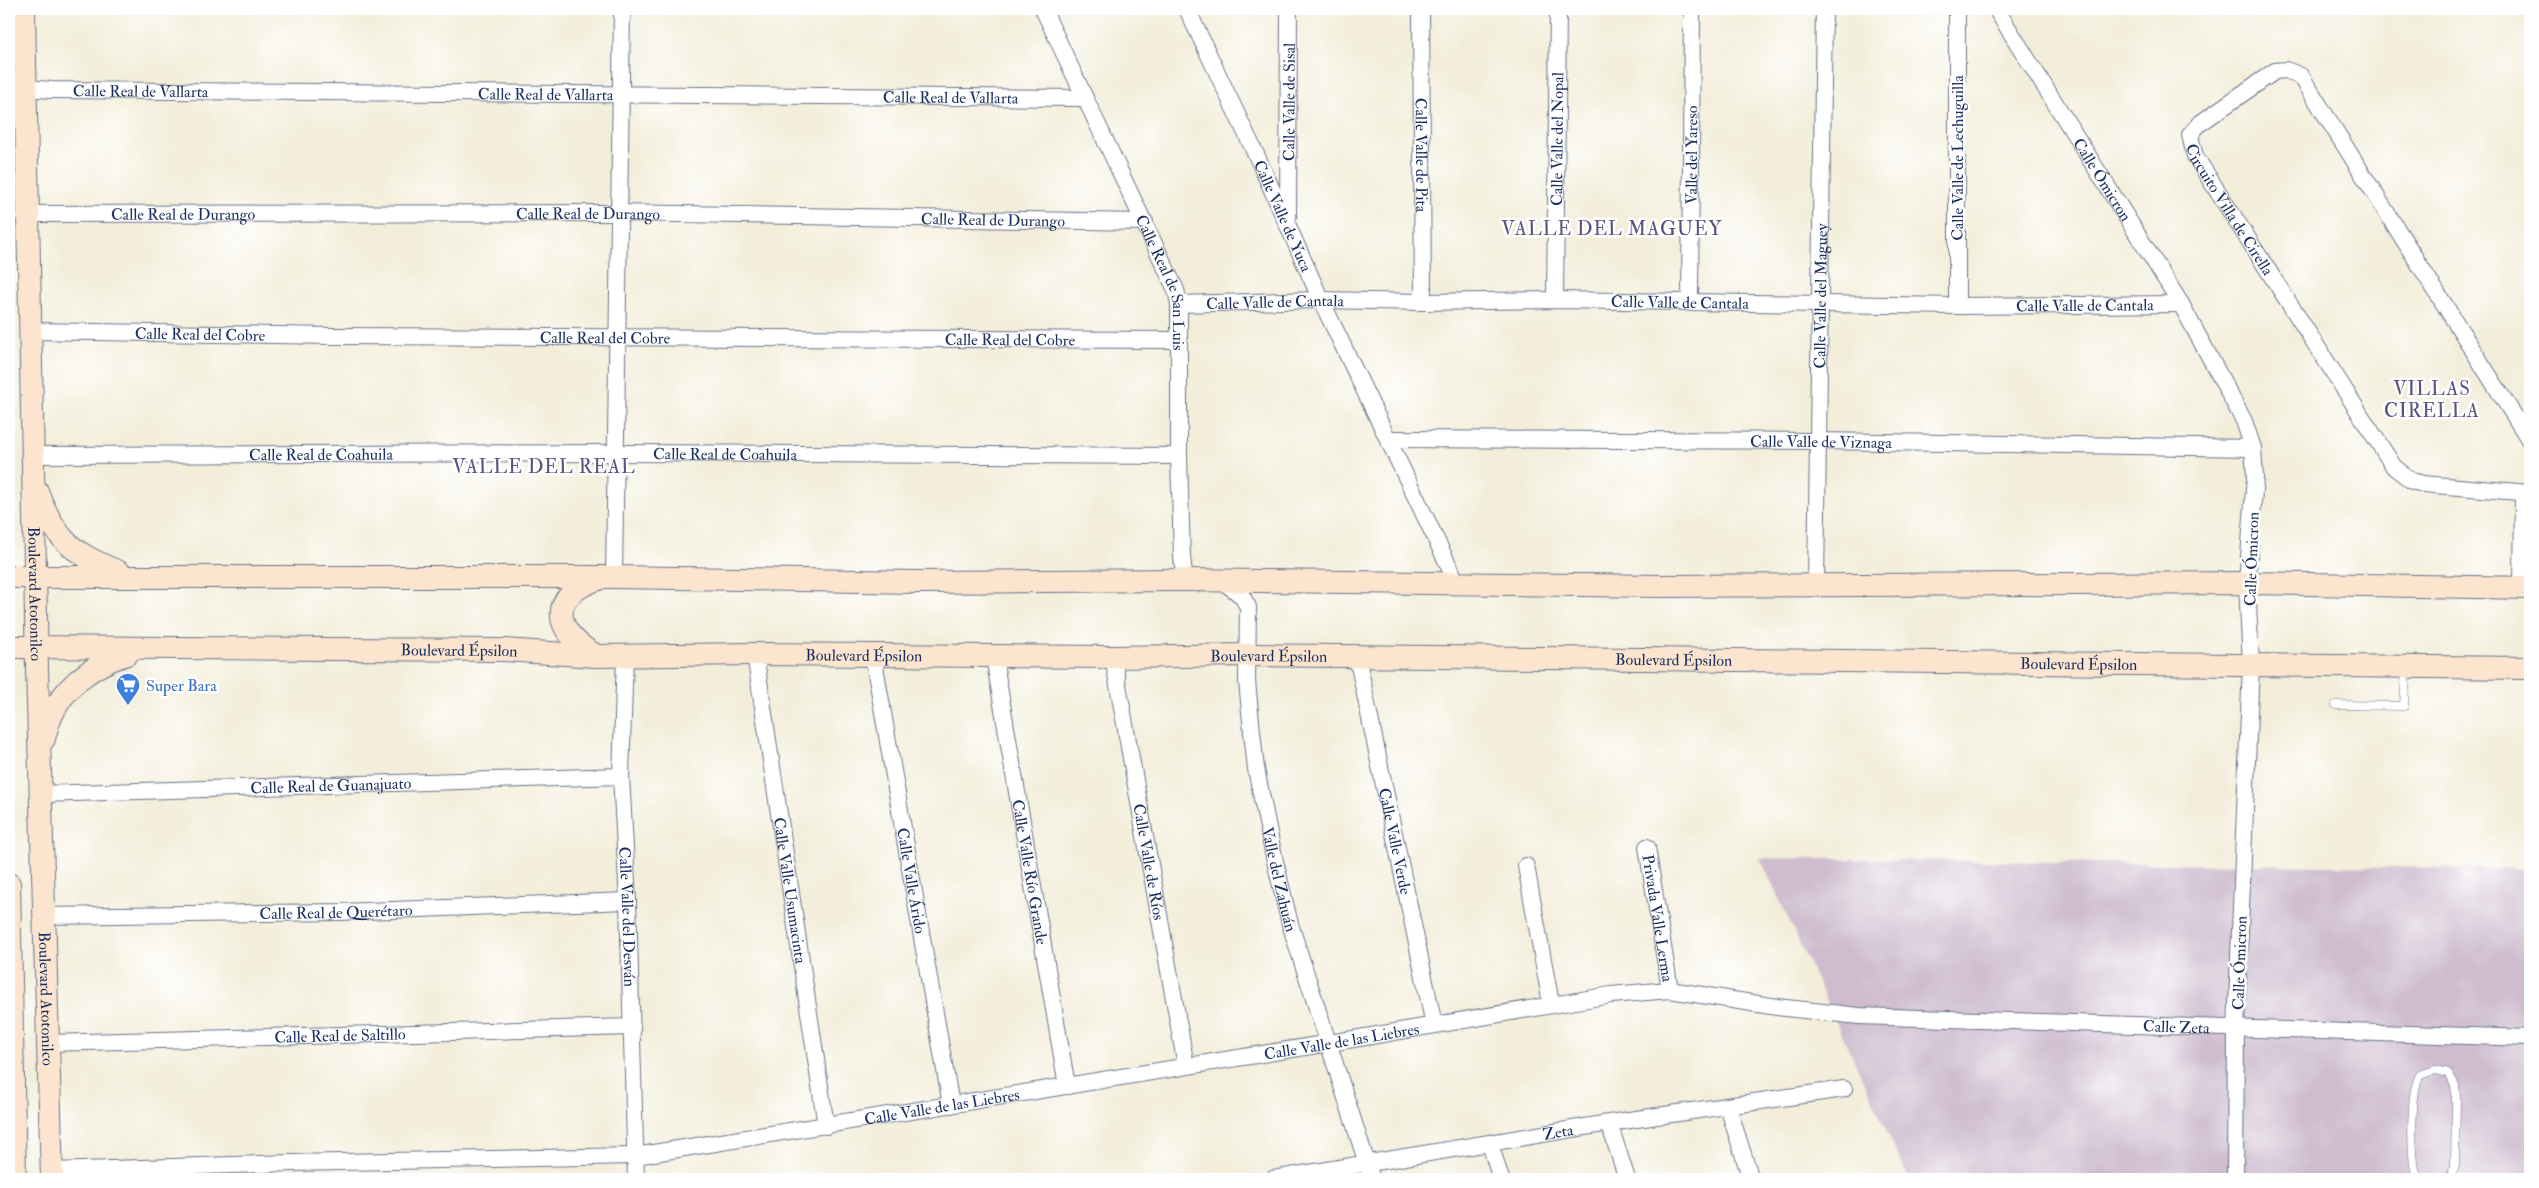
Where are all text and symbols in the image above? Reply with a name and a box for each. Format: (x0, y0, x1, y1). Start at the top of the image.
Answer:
street label: Calle Valle de Sisal (1279, 43, 1300, 161)
street label: Calle Valle del Nopal (1547, 72, 1569, 206)
street label: Calle Valle de Lechuguilla (1948, 75, 1968, 241)
street label: Calle Real de Vallarta (73, 81, 209, 102)
street label: Calle Real de Vallarta (478, 84, 614, 105)
street label: Calle Real de Vallarta (883, 87, 1019, 108)
street label: Calle Valle de Pita (1411, 98, 1431, 213)
street label: Valle del Yareso (1682, 105, 1702, 204)
street label: Calle Ómicron (2068, 135, 2135, 225)
street label: Circuito Villa de Cirella (2181, 142, 2278, 280)
street label: Calle Valle de Yuca (1249, 157, 1316, 275)
street label: Calle Real de Durango (516, 204, 661, 225)
street label: Calle Real de Durango (111, 205, 255, 225)
street label: Calle Real de Durango (921, 209, 1065, 232)
street label: Calle Real de San Luis (1131, 212, 1188, 350)
district label: VALLE DEL MAGUEY (1501, 217, 1723, 241)
street label: Calle Valle del Maguey (1810, 222, 1832, 369)
street label: Calle Valle de Cantala (1206, 291, 1345, 314)
street label: Calle Valle de Cantala (1611, 292, 1749, 314)
street label: Calle Valle de Cantala (2016, 295, 2154, 316)
street label: Calle Real del Cobre (135, 324, 266, 346)
street label: Calle Real del Cobre (540, 328, 671, 349)
street label: Calle Real del Cobre (945, 330, 1076, 351)
district label: VILLAS CIRELLA (2384, 377, 2480, 423)
street label: Calle Valle de Viznaga (1750, 432, 1892, 453)
street label: Calle Real de Coahuila (653, 444, 797, 465)
street label: Calle Real de Coahuila (249, 445, 393, 465)
district label: VALLE DEL REAL (452, 455, 636, 479)
street label: Calle Ómicron (2239, 512, 2264, 607)
street label: Boulevard Atotonilco (23, 527, 46, 662)
street label: Boulevard Épsilon (400, 640, 518, 662)
street label: Boulevard Épsilon (805, 645, 922, 667)
street label: Boulevard Épsilon (1210, 645, 1327, 668)
street label: Boulevard Épsilon (1615, 649, 1732, 672)
street label: Boulevard Épsilon (2020, 654, 2137, 676)
supermarket icon: Super Bara (115, 672, 141, 706)
place label: Super Bara (146, 676, 217, 697)
street label: Calle Real de Guanajuato (250, 774, 412, 798)
street label: Calle Valle Verde (1374, 786, 1416, 897)
street label: Calle Valle Río Grande (1007, 798, 1052, 946)
street label: Calle Valle de Ríos (1128, 802, 1169, 922)
street label: Calle Valle Usumacinta (769, 816, 810, 965)
street label: Valle del Zahuán (1257, 825, 1301, 934)
street label: Calle Valle Árido (892, 826, 930, 936)
street label: Calle Valle del Desván (614, 846, 639, 987)
street label: Privada Valle Lerma (1637, 853, 1678, 984)
street label: Calle Real de Querétaro (259, 900, 413, 924)
street label: Calle Ómicron (2227, 916, 2252, 1011)
street label: Boulevard Atotonilco (34, 931, 58, 1066)
street label: Calle Zeta (2143, 1016, 2211, 1039)
street label: Calle Valle de las Liebres (1263, 1019, 1421, 1065)
street label: Calle Real de Saltillo (274, 1024, 406, 1048)
street label: Calle Valle de las Liebres (863, 1085, 1021, 1130)
street label: Zeta (1542, 1120, 1575, 1145)

